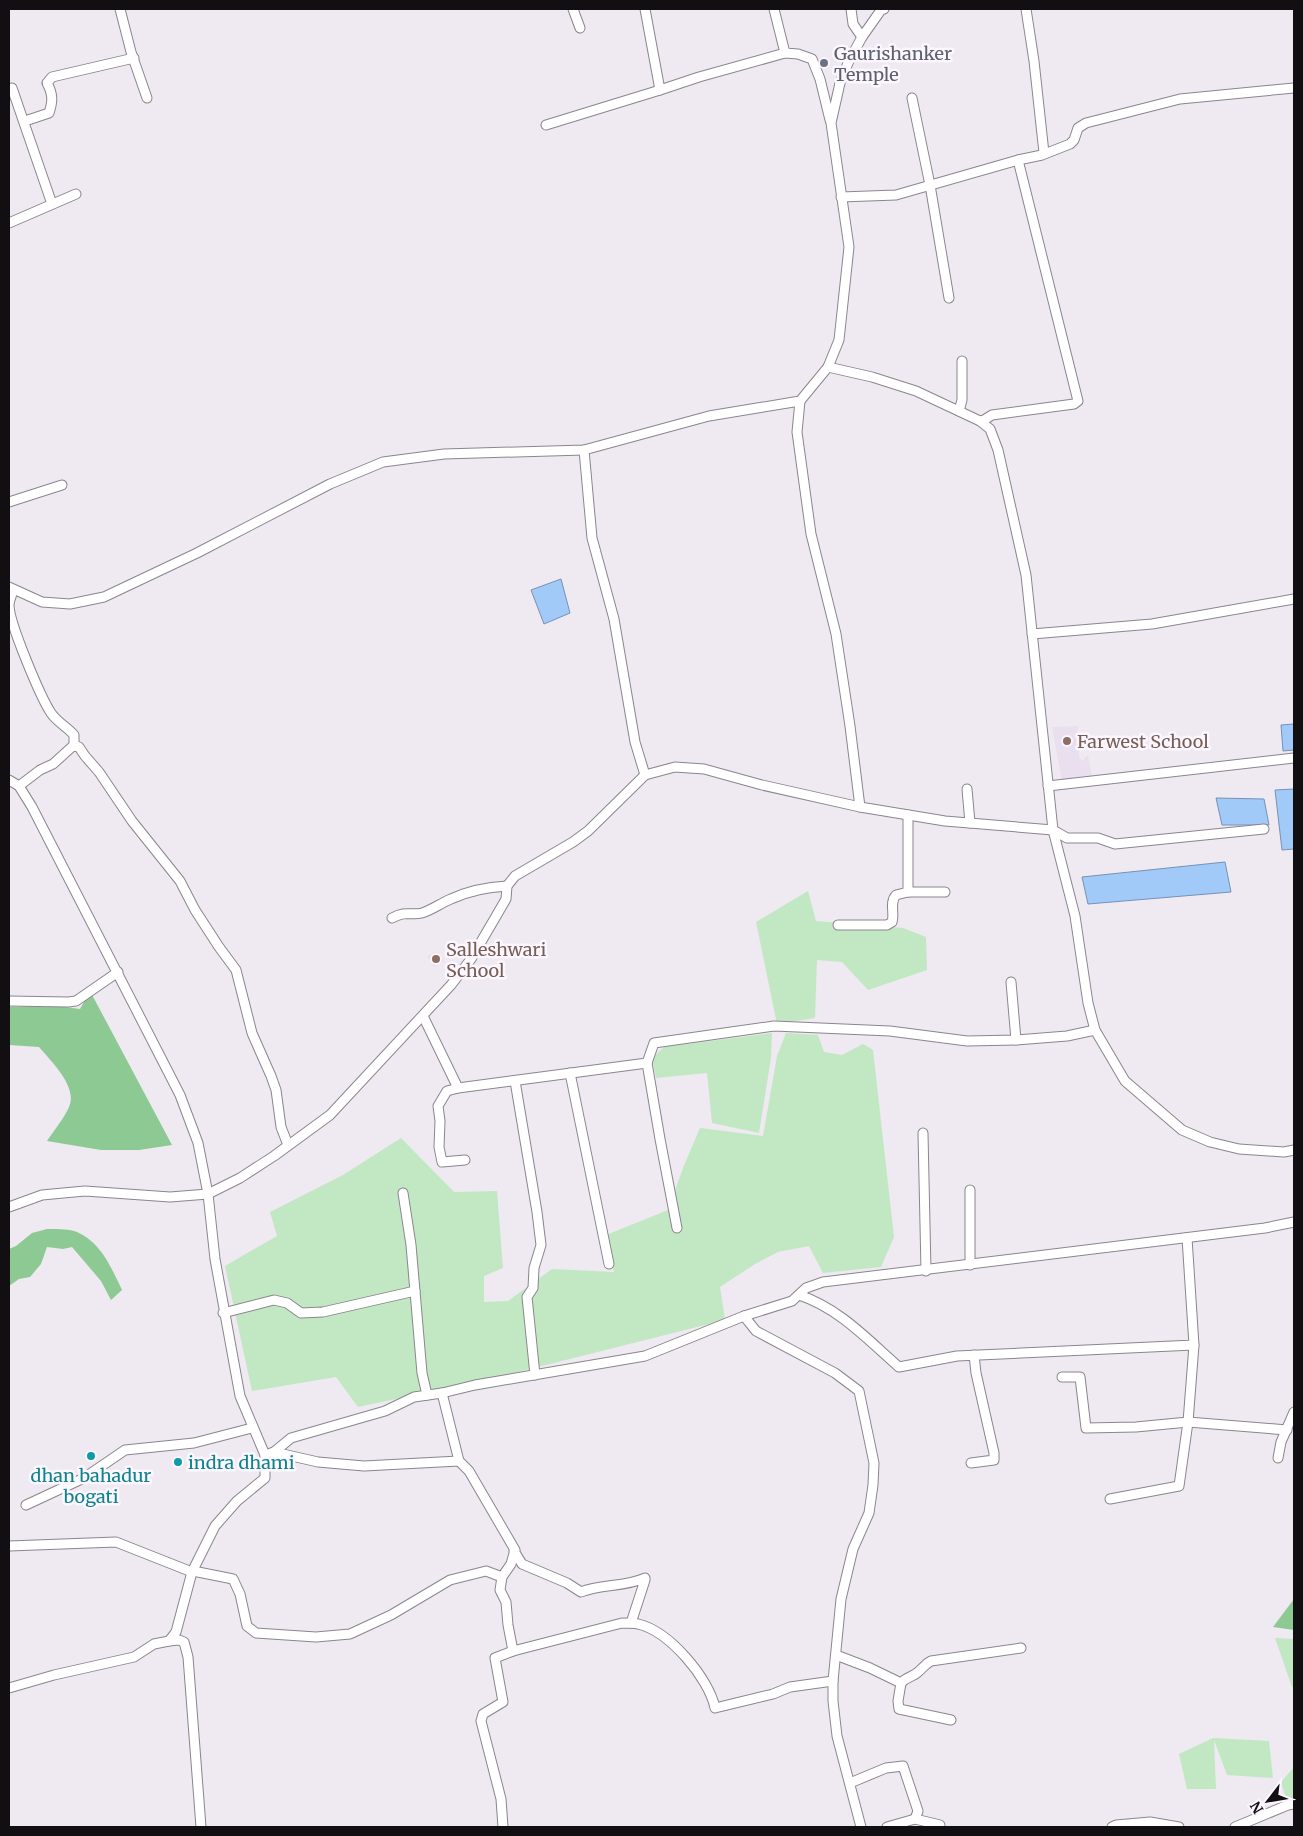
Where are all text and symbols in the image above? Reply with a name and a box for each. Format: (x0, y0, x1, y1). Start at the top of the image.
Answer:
place label: Gaurishanker Temple (834, 42, 952, 86)
marker: Gaurishanker Temple (818, 57, 830, 69)
place label: Farwest School (1077, 730, 1209, 753)
marker: Farwest School (1061, 735, 1073, 747)
place label: Salleshwari School (446, 938, 547, 982)
marker: Salleshwari School (430, 953, 442, 965)
marker: dhan bahadur bogati (85, 1450, 97, 1462)
place label: indra dhami (188, 1451, 295, 1474)
marker: indra dhami (172, 1456, 184, 1468)
place label: dhan bahadur bogati (31, 1464, 151, 1508)
north arrow (1243, 1776, 1293, 1826)
text: N (1246, 1798, 1267, 1817)

